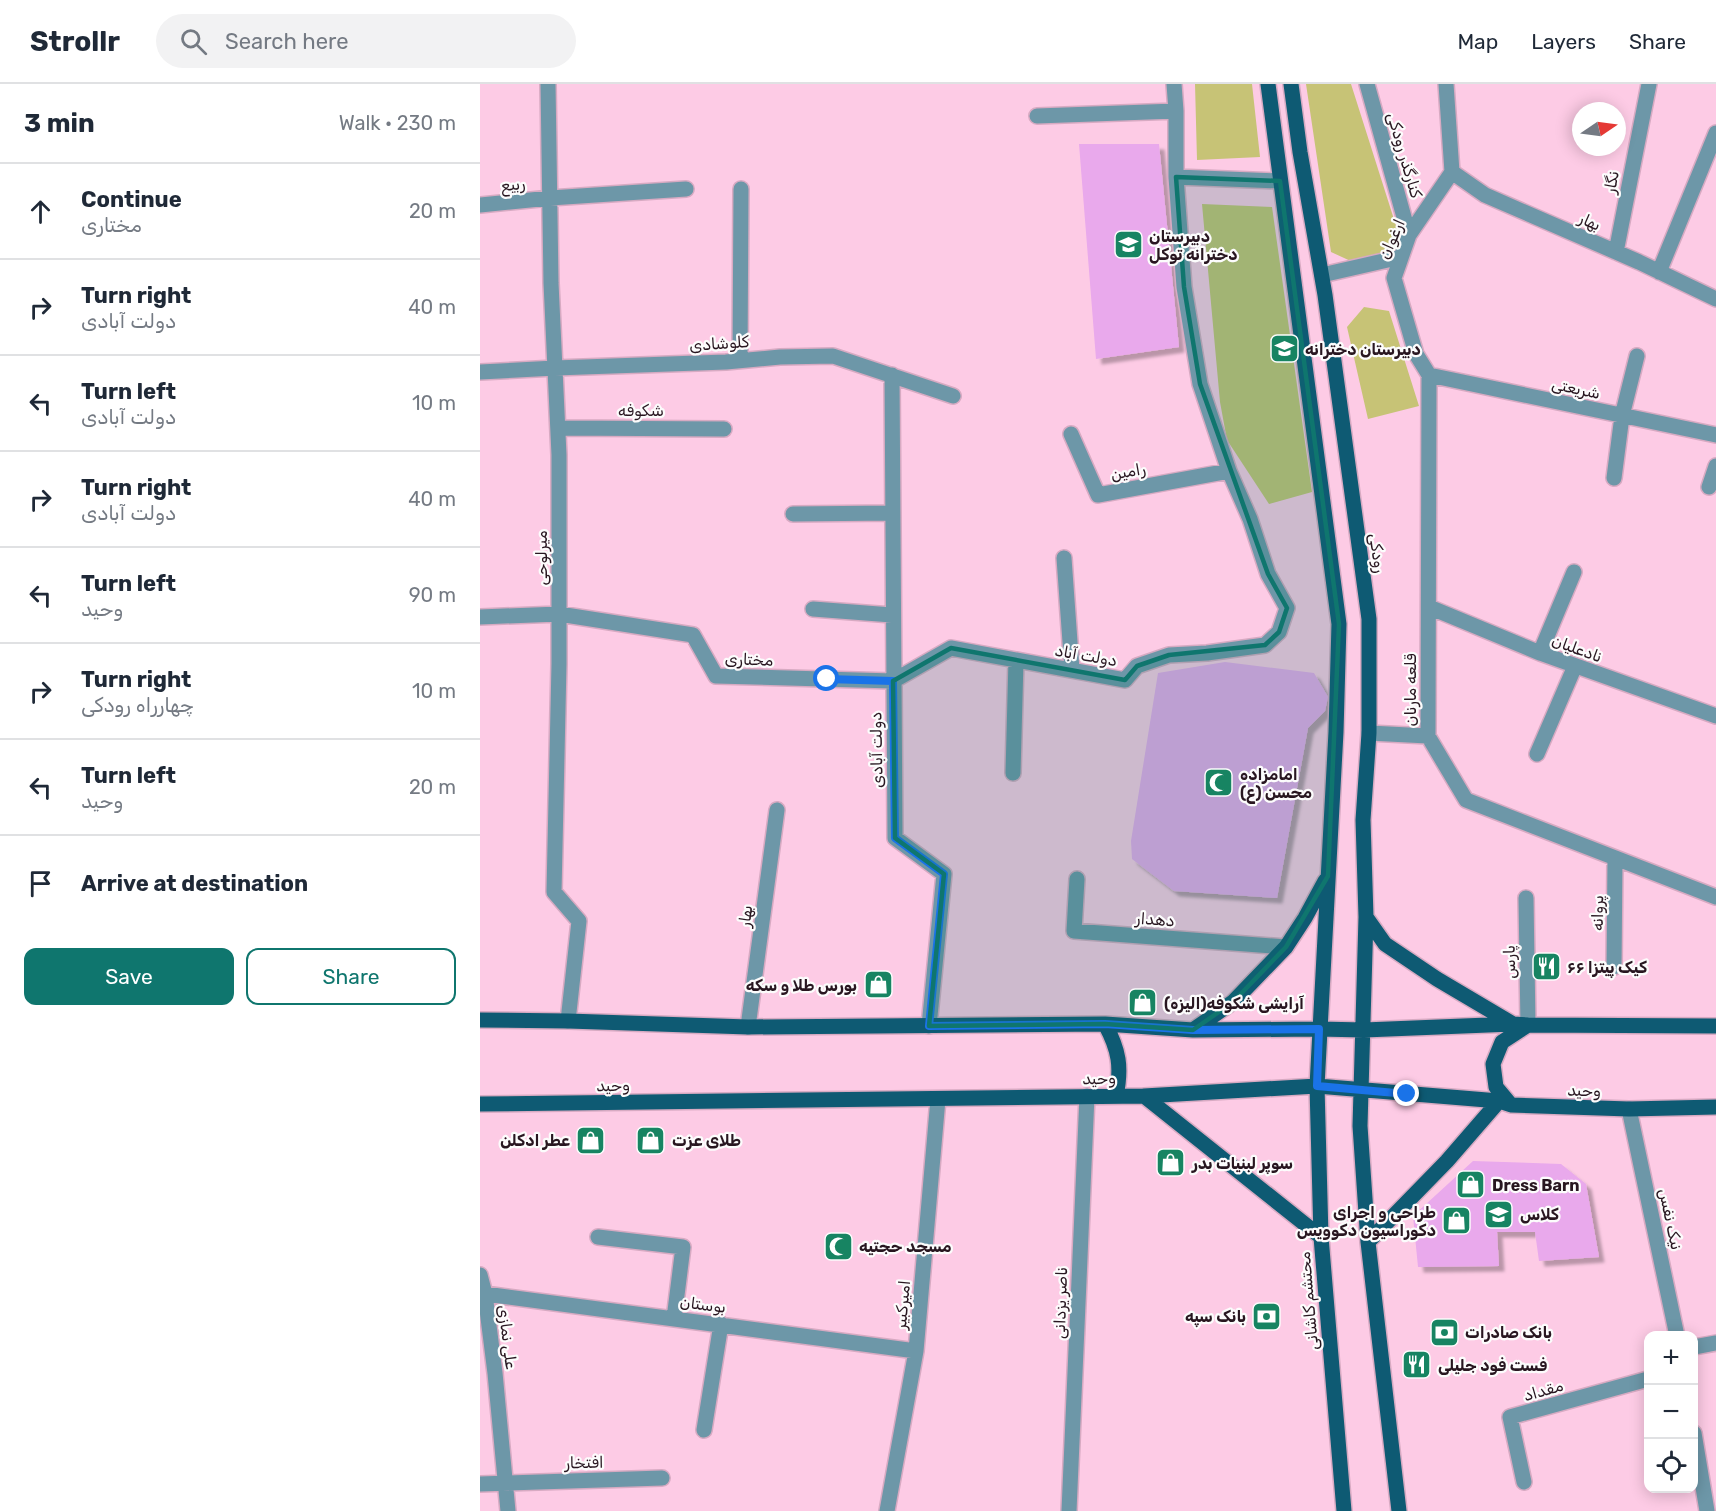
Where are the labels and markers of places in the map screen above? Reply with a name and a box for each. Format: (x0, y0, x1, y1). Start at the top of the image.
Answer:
place label: دبیرستان دخترانه توکل (1149, 227, 1237, 264)
school or university icon: دبیرستان دخترانه توکل (1112, 229, 1144, 261)
school or university icon: دبیرستان دخترانه (1268, 333, 1300, 365)
place label: دبیرستان دخترانه (1305, 340, 1421, 359)
place label: امامزاده محسن (ع) (1240, 765, 1312, 804)
mosque icon: امامزاده محسن (ع) (1203, 767, 1235, 799)
restaurant icon: کیک پیتزا ۶۶ (1530, 951, 1562, 983)
place label: کیک پیتزا ۶۶ (1567, 958, 1647, 979)
shop icon: بورس طلا و سکه (862, 969, 894, 1001)
place label: بورس طلا و سکه (746, 976, 857, 995)
shop icon: آرایشی شکوفه(الیزه) (1127, 987, 1159, 1019)
place label: آرایشی شکوفه(الیزه) (1164, 994, 1304, 1013)
shop icon: عطر ادکلن (575, 1124, 607, 1156)
shop icon: طلای عزت (635, 1124, 667, 1156)
place label: عطر ادکلن (500, 1131, 570, 1150)
place label: طلای عزت (672, 1131, 741, 1150)
shop icon: سوپر لبنیات بدر (1155, 1147, 1187, 1179)
place label: سوپر لبنیات بدر (1191, 1154, 1293, 1175)
shop icon: Dress Barn (1455, 1169, 1487, 1201)
place label: Dress Barn (1492, 1176, 1580, 1195)
school or university icon: کلاس (1483, 1198, 1515, 1230)
place label: طراحی و اجرای دکوراسیون دکوویس (1297, 1203, 1436, 1240)
shop icon: طراحی و اجرای دکوراسیون دکوویس (1441, 1205, 1473, 1237)
place label: کلاس (1520, 1205, 1559, 1224)
mosque icon: مسجد حجتیه (822, 1230, 854, 1262)
place label: مسجد حجتیه (859, 1237, 952, 1256)
bank icon: بانک سپه (1251, 1300, 1283, 1332)
place label: بانک سپه (1185, 1307, 1246, 1328)
bank icon: بانک صادرات (1428, 1316, 1460, 1348)
place label: بانک صادرات (1465, 1323, 1552, 1342)
restaurant icon: فست فود جلیلی (1401, 1349, 1433, 1381)
place label: فست فود جلیلی (1438, 1356, 1547, 1375)

